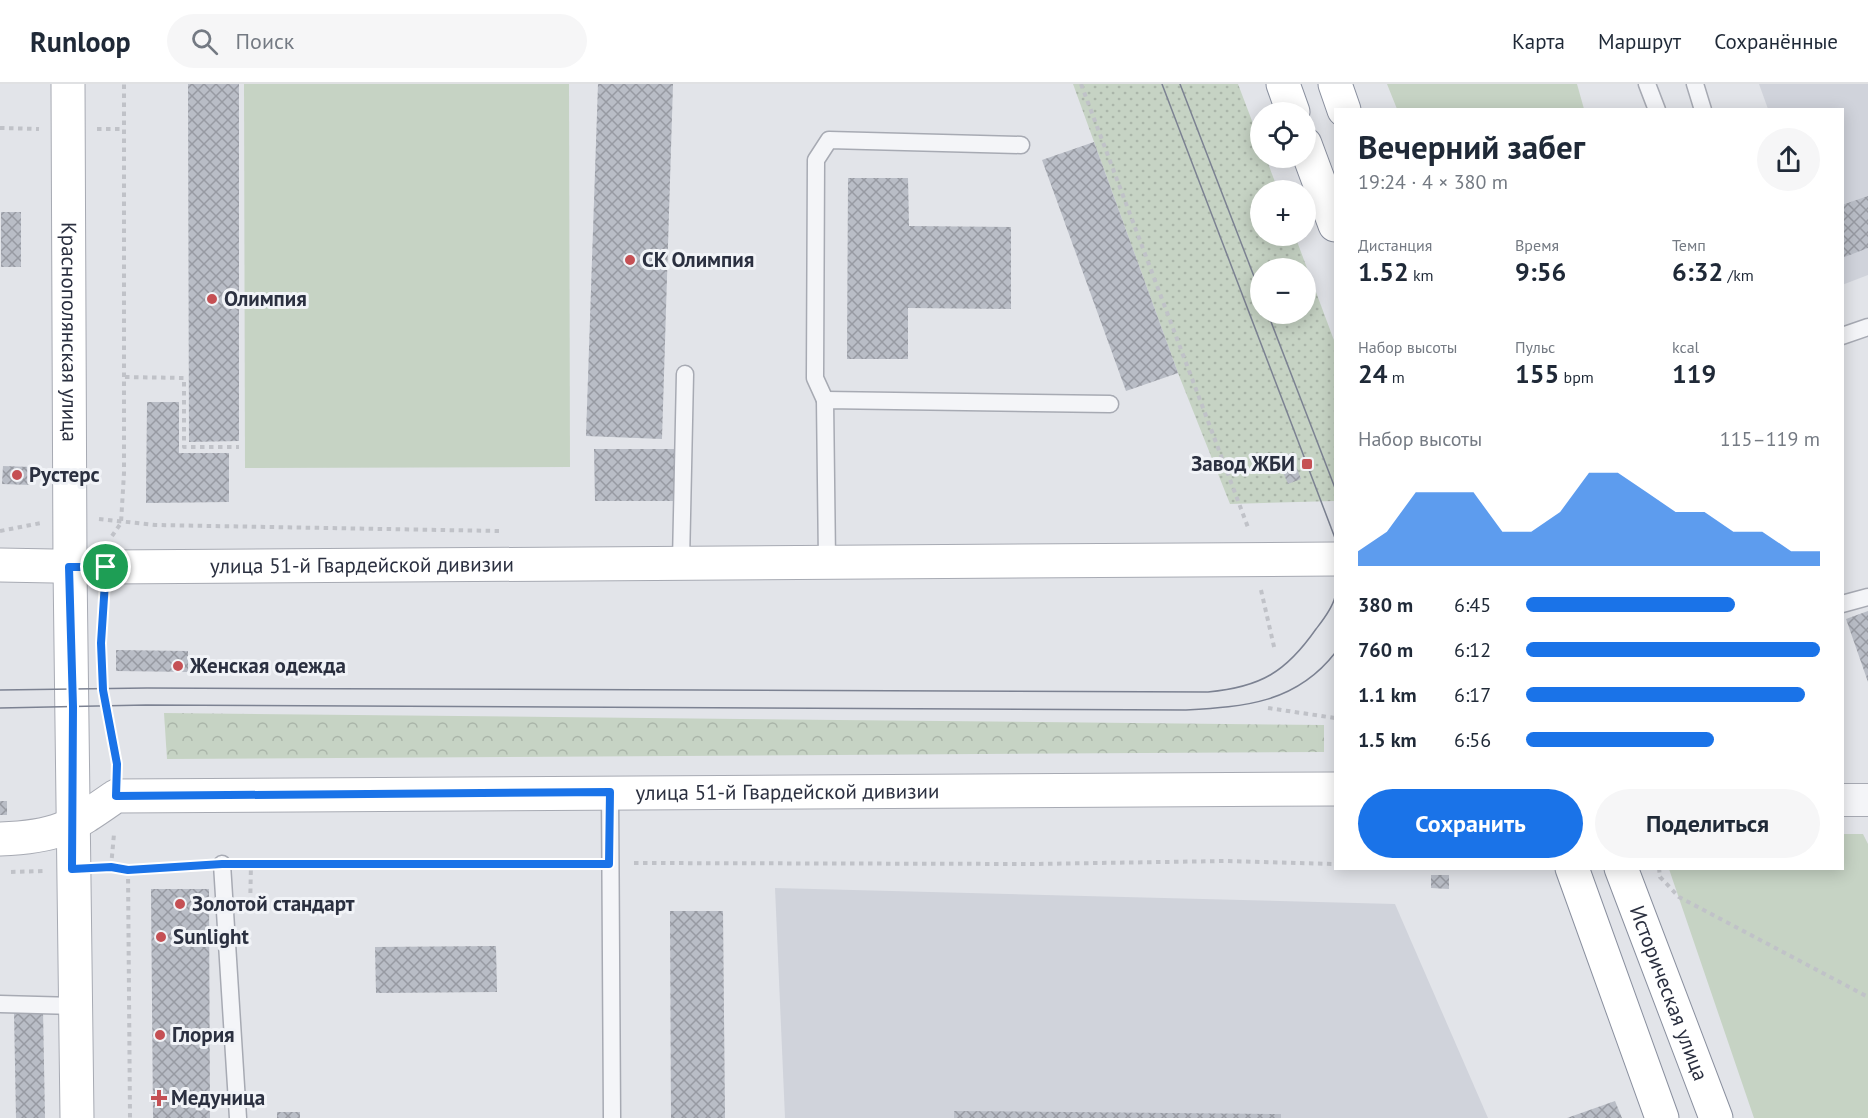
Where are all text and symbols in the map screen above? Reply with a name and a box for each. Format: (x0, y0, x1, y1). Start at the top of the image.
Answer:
search box (167, 14, 587, 68)
text: Runloop (30, 23, 131, 60)
icon: search (188, 25, 221, 58)
text: Поиск (236, 27, 294, 55)
text: Карта (1512, 28, 1565, 55)
text: Маршрут (1598, 28, 1681, 55)
text: Сохранённые (1714, 28, 1838, 55)
map controls (1250, 102, 1316, 324)
button: locate (1250, 102, 1316, 168)
text: Вечерний забег (1358, 125, 1585, 168)
button: share (1757, 128, 1820, 191)
text: 19:24 · 4 × 380 m (1358, 169, 1508, 195)
button: + (1250, 180, 1316, 246)
street label: Краснополянская улица (56, 222, 83, 442)
text: Дистанция (1358, 235, 1432, 255)
text: Время (1515, 235, 1559, 255)
text: Темп (1672, 235, 1706, 255)
place label: СК Олимпия (642, 246, 754, 273)
marker: СК Олимпия (623, 253, 637, 267)
text: 1.52 (1358, 255, 1409, 288)
text: 9:56 (1515, 255, 1566, 288)
text: 6:32 (1672, 255, 1723, 288)
button: − (1250, 258, 1316, 324)
text: km (1409, 265, 1434, 285)
text: /km (1723, 265, 1754, 285)
place label: Олимпия (224, 285, 307, 312)
marker: Олимпия (205, 292, 219, 306)
text: Набор высоты (1358, 337, 1457, 357)
text: Пульс (1515, 337, 1555, 357)
text: kcal (1672, 337, 1699, 357)
text: 24 (1358, 357, 1387, 390)
text: 155 (1515, 357, 1559, 390)
text: 119 (1672, 357, 1716, 390)
text: m (1387, 367, 1405, 387)
text: bpm (1559, 367, 1594, 387)
text: Набор высоты (1358, 426, 1482, 452)
text: 115–119 m (1720, 426, 1820, 452)
place label: Завод ЖБИ (1191, 450, 1295, 477)
marker: Завод ЖБИ (1300, 457, 1314, 471)
place label: Рустерc (29, 461, 100, 488)
marker: Рустерc (10, 468, 24, 482)
pin (80, 541, 131, 592)
icon: arrive (89, 550, 122, 583)
street label: улица 51-й Гвардейской дивизии (210, 550, 514, 579)
text: 380 m (1358, 592, 1413, 618)
text: 6:45 (1454, 592, 1491, 618)
text: 760 m (1358, 637, 1413, 663)
text: 6:12 (1454, 637, 1491, 663)
place label: Женская одежда (189, 652, 346, 679)
marker: Женская одежда (171, 659, 185, 673)
text: 1.1 km (1358, 682, 1417, 708)
text: 6:17 (1454, 682, 1491, 708)
text: 1.5 km (1358, 727, 1417, 753)
text: 6:56 (1454, 727, 1491, 753)
street label: улица 51-й Гвардейской дивизии (635, 777, 940, 806)
button: Сохранить (1358, 789, 1583, 858)
button: Поделиться (1595, 789, 1820, 858)
place label: Золотой стандарт (192, 890, 355, 917)
marker: Золотой стандарт (173, 897, 187, 911)
street label: Историческая улица (1624, 902, 1715, 1085)
place label: Sunlight (173, 923, 249, 950)
marker: Sunlight (154, 930, 168, 944)
place label: Глория (172, 1021, 235, 1048)
marker: Глория (153, 1028, 167, 1042)
place label: Медуница (171, 1084, 265, 1111)
marker: Медуница (152, 1091, 166, 1105)

